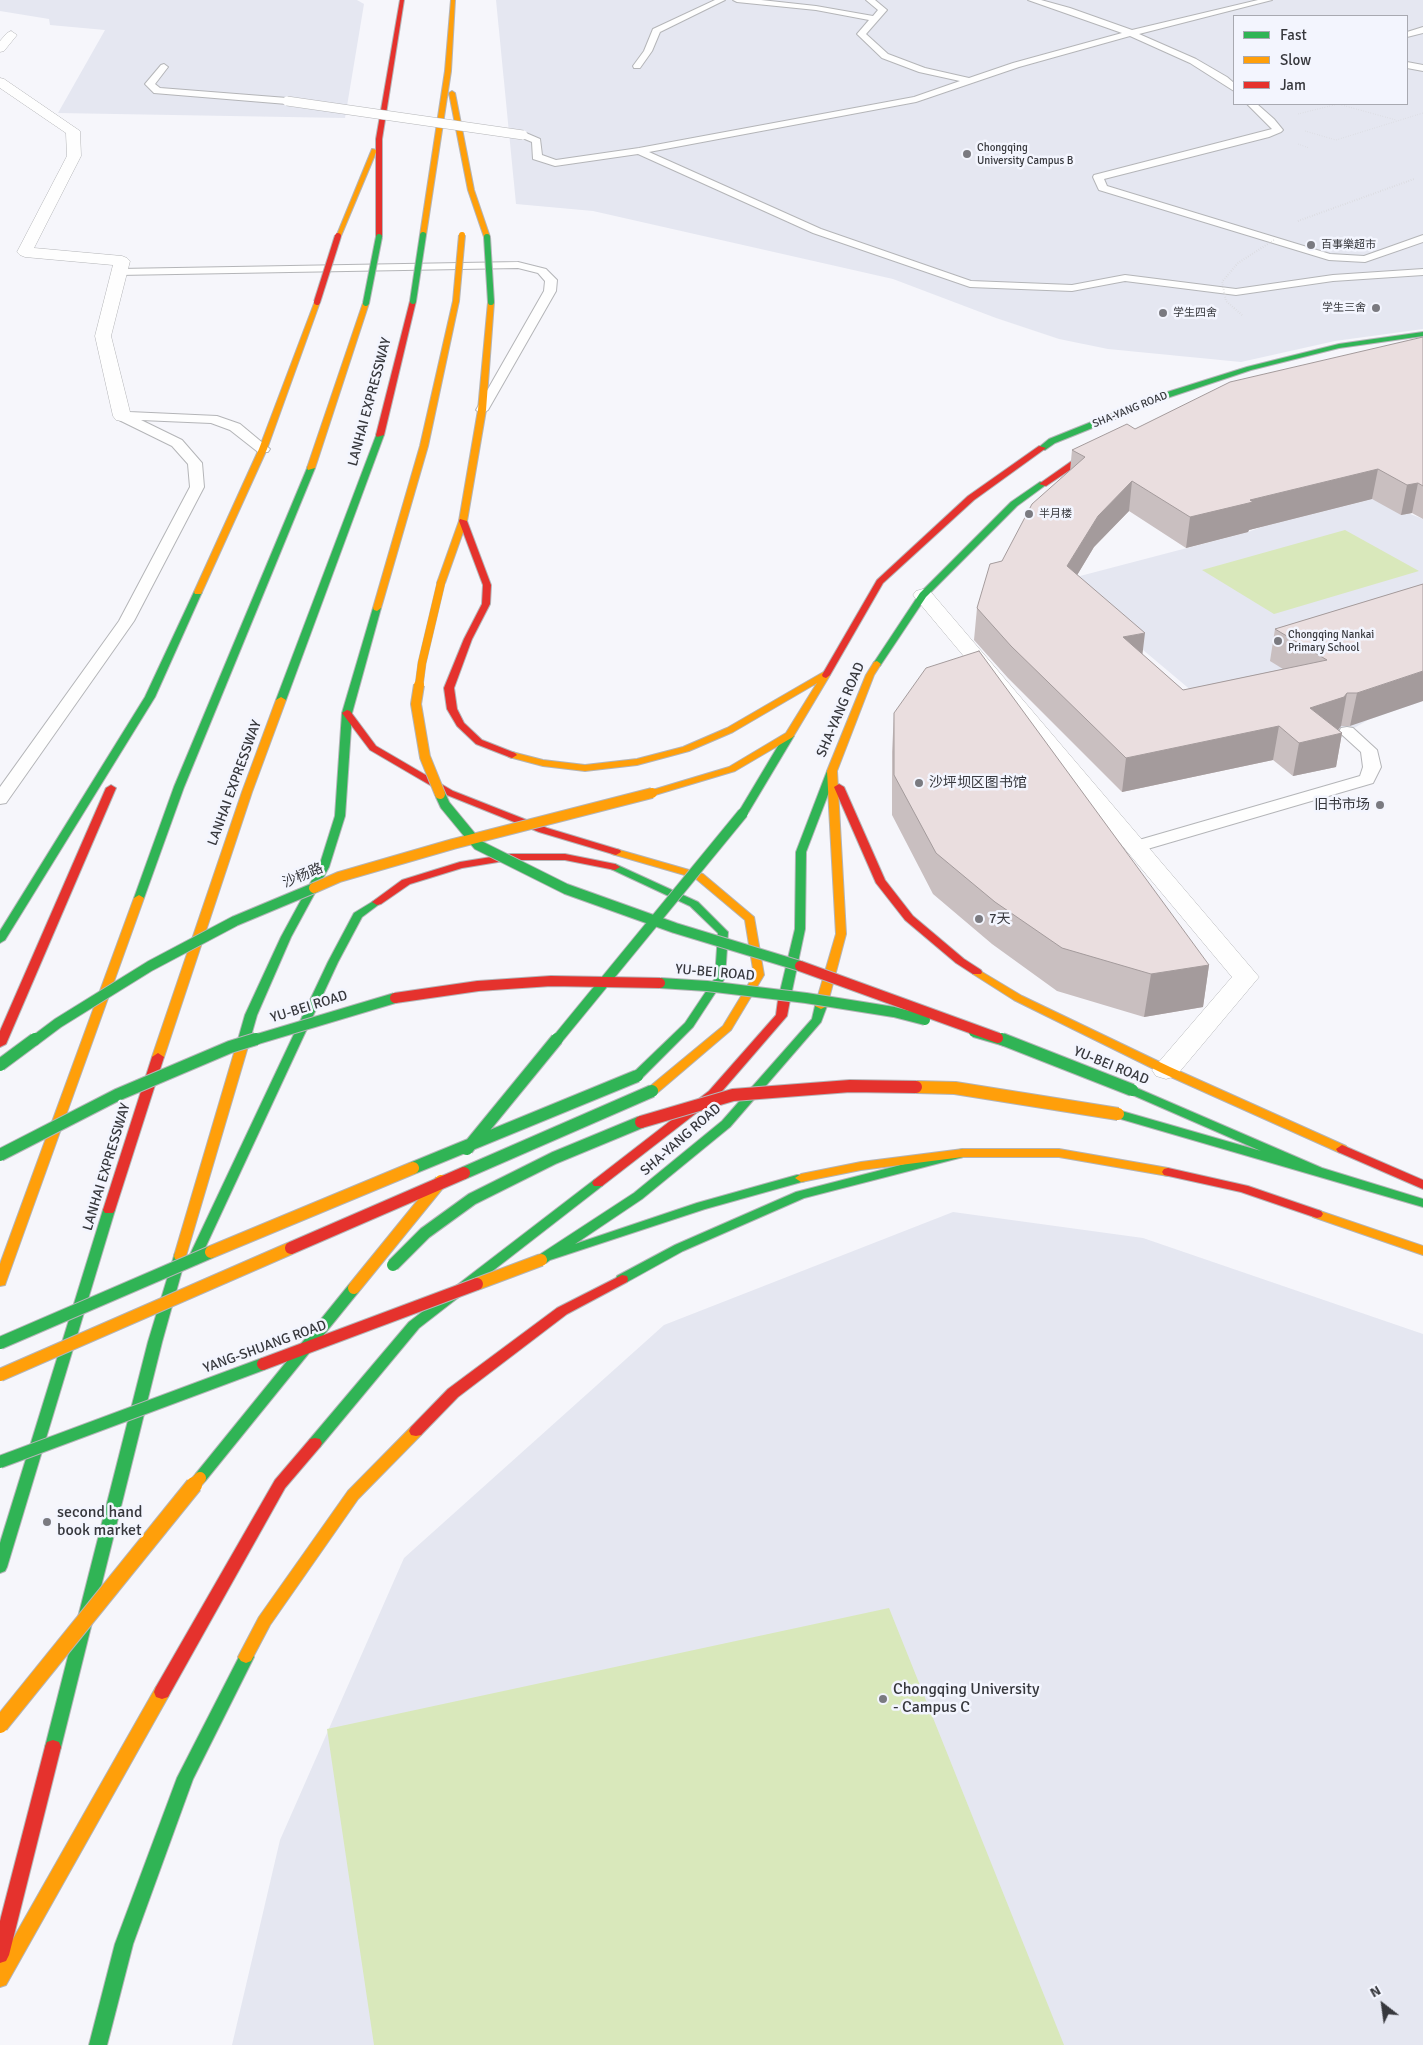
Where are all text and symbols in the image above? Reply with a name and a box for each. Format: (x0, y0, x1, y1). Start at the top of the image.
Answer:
legend (1233, 15, 1408, 105)
text: Fast (1280, 26, 1307, 44)
text: Slow (1280, 51, 1311, 69)
text: Jam (1280, 76, 1306, 94)
place label: Chongqing University Campus B (977, 141, 1074, 167)
marker: Chongqing University Campus B (961, 148, 973, 160)
place label: 百事樂超市 (1321, 238, 1376, 252)
marker: 百事樂超市 (1305, 239, 1317, 251)
place label: 学生三舍 (1322, 301, 1366, 315)
marker: 学生三舍 (1370, 302, 1382, 314)
place label: 学生四舍 (1173, 306, 1217, 320)
marker: 学生四舍 (1157, 307, 1169, 319)
street label: LANHAI EXPRESSWAY (345, 336, 395, 468)
street label: SHA-YANG ROAD (1091, 389, 1169, 431)
place label: 半月楼 (1039, 507, 1072, 521)
marker: 半月楼 (1023, 508, 1035, 520)
place label: Chongqing Nankai Primary School (1288, 628, 1374, 654)
marker: Chongqing Nankai Primary School (1272, 635, 1284, 647)
street label: SHA-YANG ROAD (813, 660, 869, 760)
street label: LANHAI EXPRESSWAY (204, 718, 266, 848)
place label: 沙坪坝区图书馆 (929, 775, 1027, 791)
marker: 沙坪坝区图书馆 (913, 777, 925, 789)
place label: 旧书市场 (1314, 797, 1370, 813)
marker: 旧书市场 (1374, 799, 1386, 811)
street label: 沙杨路 (280, 860, 326, 892)
place label: 7天 (989, 911, 1011, 927)
marker: 7天 (973, 913, 985, 925)
street label: YU-BEI ROAD (675, 961, 755, 985)
street label: YU-BEI ROAD (268, 987, 350, 1027)
street label: YU-BEI ROAD (1071, 1043, 1151, 1089)
street label: SHA-YANG ROAD (637, 1100, 725, 1180)
street label: LANHAI EXPRESSWAY (80, 1101, 134, 1233)
street label: YANG-SHUANG ROAD (201, 1317, 329, 1377)
place label: second hand book market (57, 1503, 143, 1541)
marker: second hand book market (41, 1516, 53, 1528)
place label: Chongqing University - Campus C (893, 1680, 1039, 1718)
marker: Chongqing University - Campus C (877, 1693, 889, 1705)
north arrow (1358, 1980, 1408, 2030)
text: N (1367, 1982, 1384, 2001)

